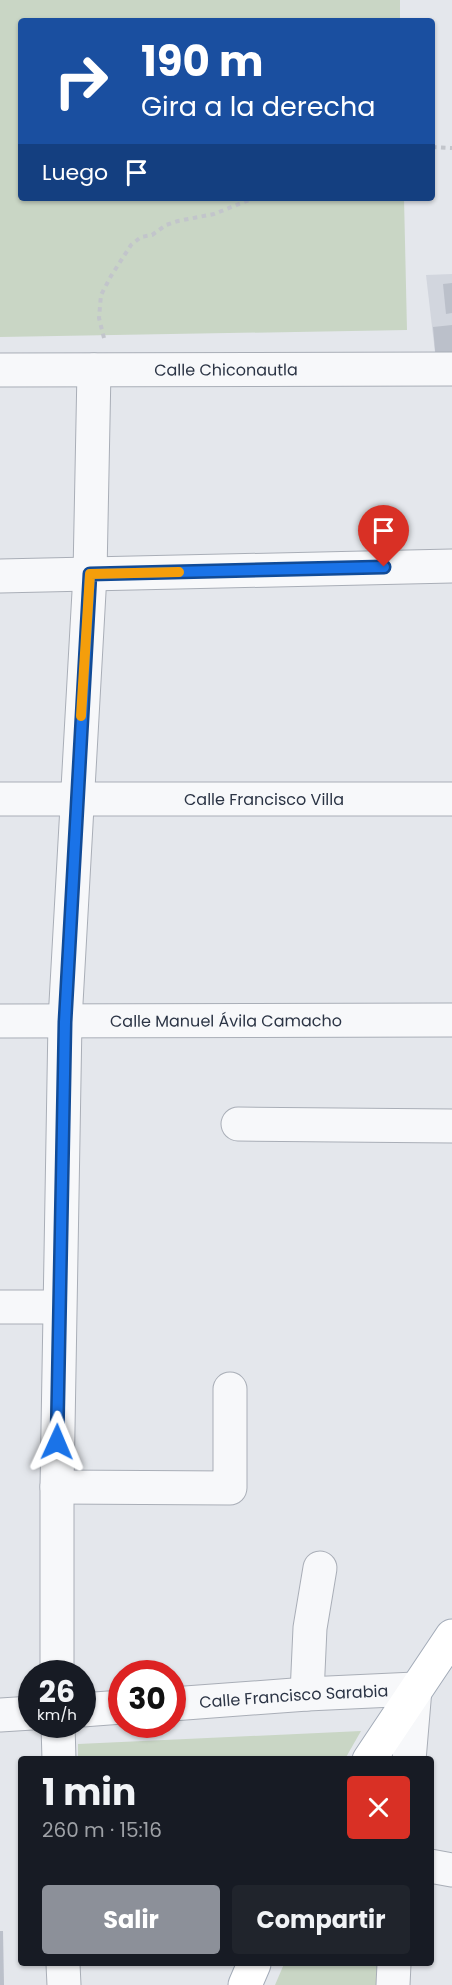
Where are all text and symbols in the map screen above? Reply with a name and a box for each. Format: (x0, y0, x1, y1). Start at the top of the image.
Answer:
text: 190 m (141, 32, 263, 91)
icon: right (42, 42, 120, 120)
text: Gira a la derecha (141, 88, 375, 125)
icon: arrive (120, 156, 153, 189)
text: Luego (42, 157, 108, 188)
street label: Calle Chiconautla (154, 358, 298, 382)
pin (358, 505, 409, 567)
icon: arrive (367, 514, 400, 547)
street label: Calle Francisco Villa (184, 788, 344, 811)
street label: Calle Manuel Ávila Camacho (110, 1009, 342, 1033)
position arrow (25, 1410, 89, 1474)
speed limit sign: 30 (108, 1660, 186, 1738)
text: 26 (39, 1670, 75, 1713)
street label: Calle Francisco Sarabia (198, 1679, 389, 1714)
text: km/h (37, 1704, 77, 1725)
text: 1 min (42, 1767, 136, 1818)
button: close (347, 1776, 410, 1839)
text: 260 m · 15:16 (42, 1816, 162, 1844)
button: Salir (42, 1885, 220, 1954)
button: Compartir (232, 1885, 410, 1954)

